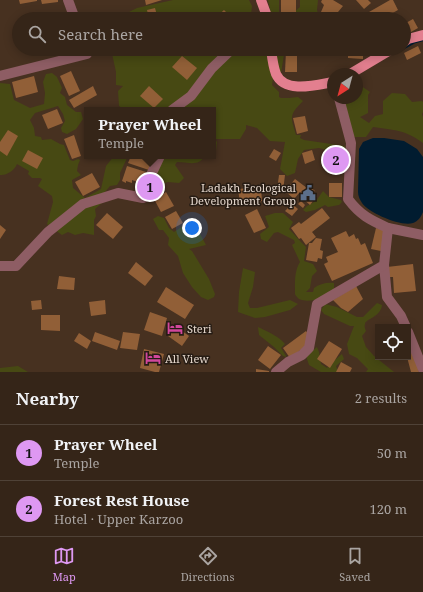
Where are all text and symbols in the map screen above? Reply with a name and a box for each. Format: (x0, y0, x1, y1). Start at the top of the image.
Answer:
search box (12, 12, 411, 56)
icon: search (26, 23, 48, 45)
text: Search here (58, 24, 143, 44)
north arrow (327, 68, 363, 104)
popup (84, 107, 216, 159)
text: Prayer Wheel (98, 114, 202, 134)
text: Temple (98, 134, 144, 152)
pin: 2 (323, 145, 349, 175)
pin: 1 (137, 172, 163, 202)
place label: Ladakh Ecological Development Group (190, 180, 297, 208)
public building icon: Ladakh Ecological Development Group (299, 184, 317, 202)
your location (182, 218, 202, 238)
hotel icon: Steri (166, 319, 184, 337)
place label: Steri (187, 321, 212, 336)
map controls (375, 324, 411, 360)
button: locate (375, 324, 411, 360)
hotel icon: All View (144, 349, 162, 367)
place label: All View (165, 351, 209, 366)
text: Nearby (16, 387, 79, 410)
text: 2 results (355, 389, 407, 407)
text: Prayer Wheel (54, 434, 157, 454)
text: 1 (25, 444, 33, 462)
text: 50 m (377, 444, 407, 462)
text: Temple (54, 454, 100, 472)
text: Forest Rest House (54, 490, 189, 510)
text: 2 (25, 500, 33, 518)
text: 120 m (370, 500, 407, 518)
text: Hotel · Upper Karzoo (54, 510, 183, 528)
tab: Map (52, 545, 76, 584)
tab: Directions (181, 545, 234, 584)
tab: Saved (339, 545, 371, 584)

